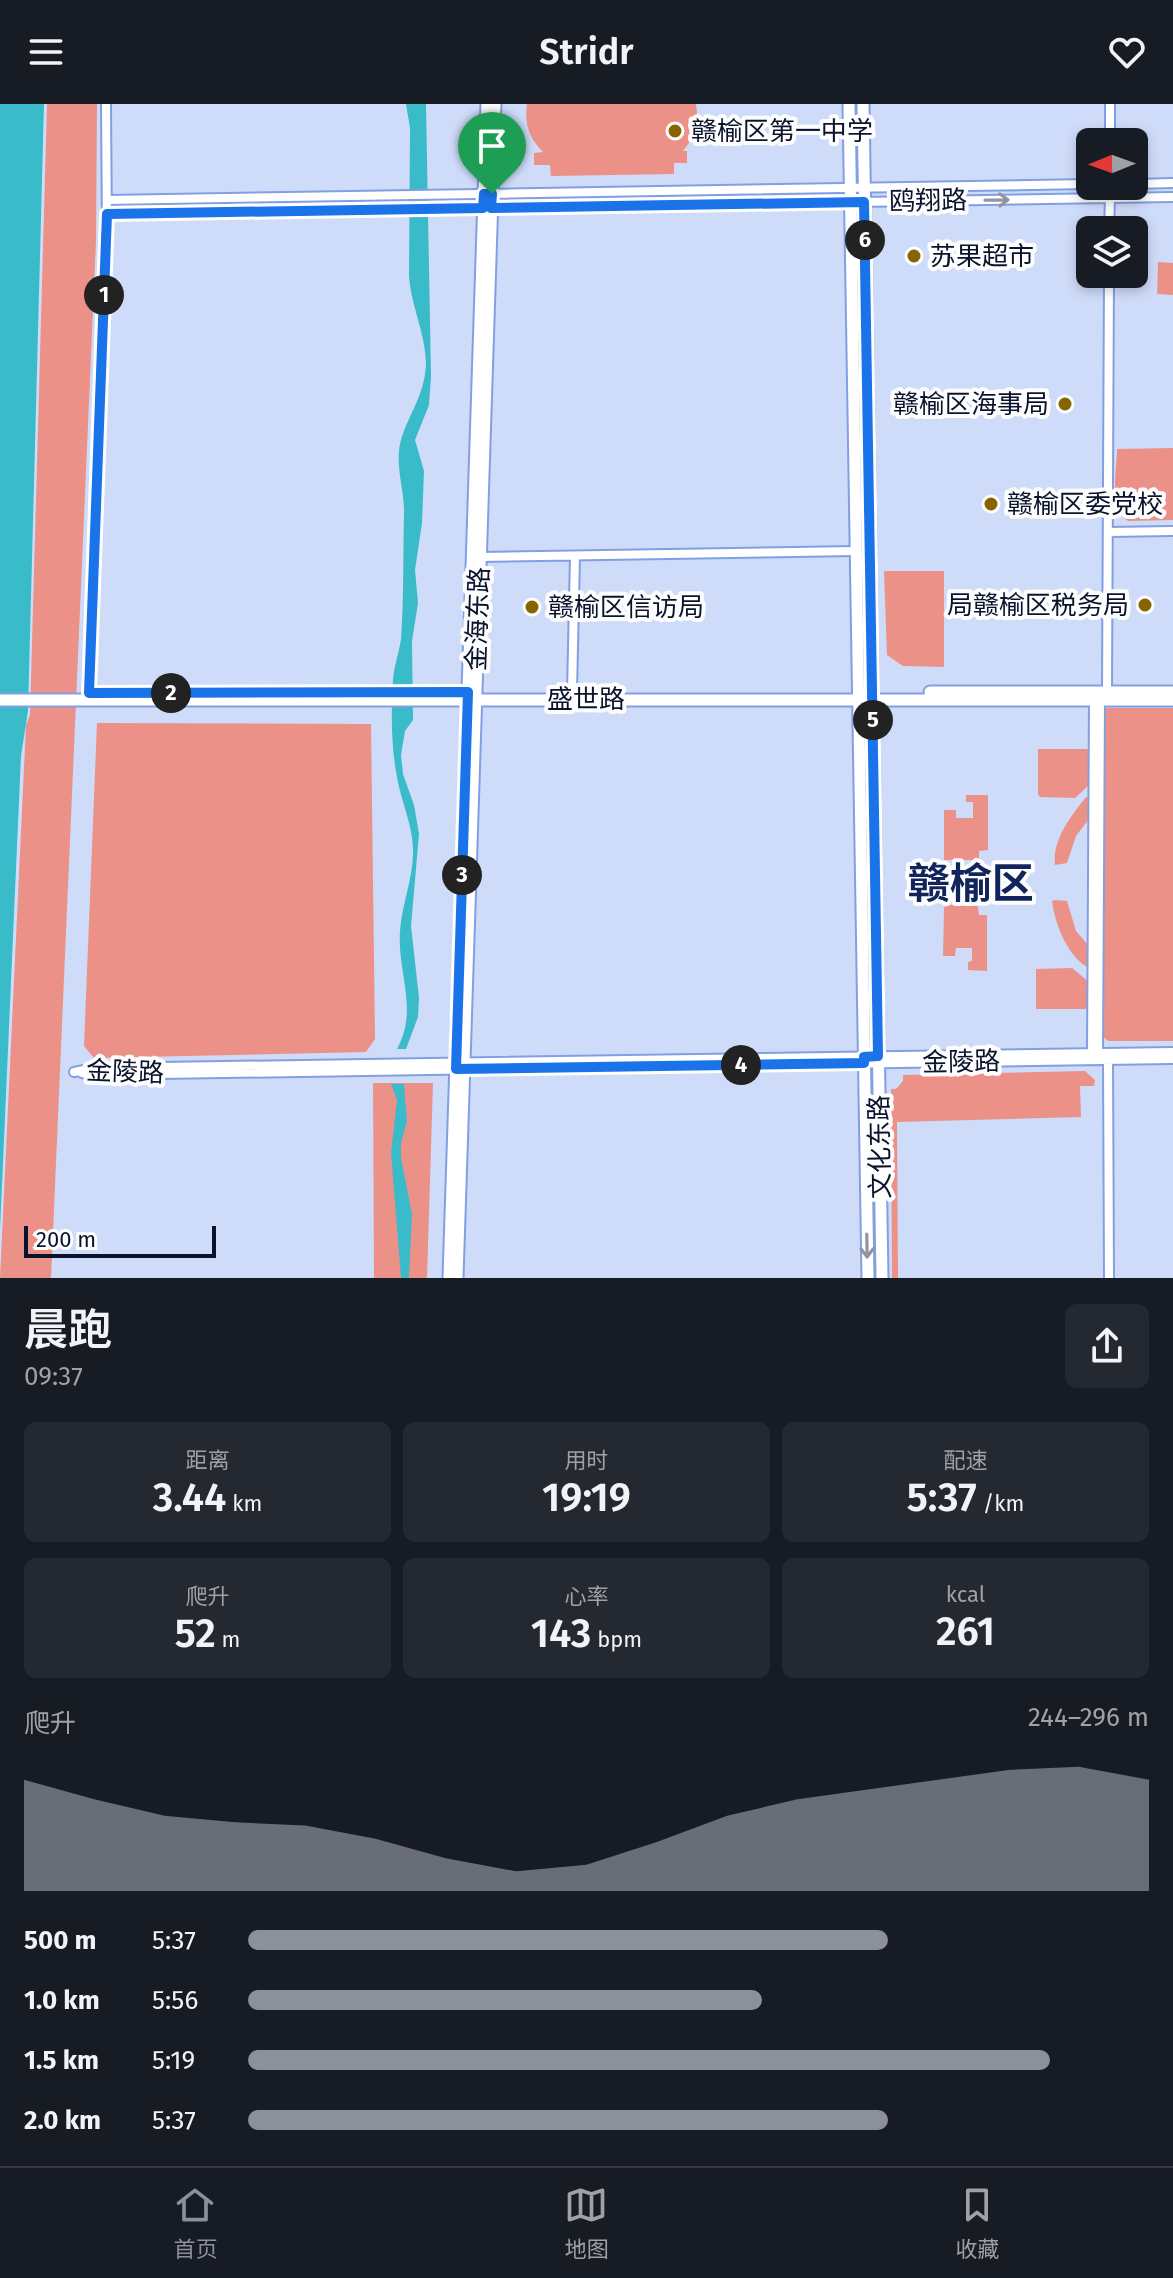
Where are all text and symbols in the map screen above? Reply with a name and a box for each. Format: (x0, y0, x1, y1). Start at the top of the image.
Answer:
icon: menu (24, 30, 68, 74)
text: Stridr (539, 30, 634, 74)
icon: heart (1105, 30, 1149, 74)
pin (458, 112, 526, 194)
place label: 赣榆区第一中学 (691, 116, 873, 147)
marker: 赣榆区第一中学 (666, 122, 684, 140)
icon: arrive (470, 124, 514, 168)
north arrow (1076, 128, 1148, 200)
map controls (1076, 128, 1148, 288)
street label: 鸥翔路 (889, 185, 967, 217)
one-way arrow (983, 192, 1010, 208)
button: layers (1076, 216, 1148, 288)
pin: 6 (845, 220, 885, 260)
text: 6 (859, 226, 871, 253)
place label: 苏果超市 (930, 241, 1034, 272)
marker: 苏果超市 (905, 247, 923, 265)
pin: 1 (84, 275, 124, 315)
text: 1 (99, 281, 109, 308)
place label: 赣榆区海事局 (893, 389, 1049, 420)
marker: 赣榆区海事局 (1056, 395, 1074, 413)
place label: 赣榆区委党校 (1007, 489, 1163, 520)
marker: 赣榆区委党校 (982, 495, 1000, 513)
street label: 金海东路 (461, 566, 495, 672)
place label: 局赣榆区税务局 (947, 590, 1129, 621)
place label: 赣榆区信访局 (548, 592, 704, 623)
marker: 局赣榆区税务局 (1136, 596, 1154, 614)
marker: 赣榆区信访局 (523, 598, 541, 616)
pin: 2 (151, 673, 191, 713)
text: 2 (165, 679, 177, 706)
street label: 盛世路 (547, 684, 625, 715)
pin: 5 (853, 700, 893, 740)
text: 5 (867, 706, 879, 733)
pin: 3 (442, 855, 482, 895)
district label: 赣榆区 (908, 859, 1034, 909)
text: 3 (456, 861, 468, 888)
pin: 4 (721, 1045, 761, 1085)
street label: 金陵路 (922, 1046, 1000, 1078)
text: 4 (735, 1051, 747, 1078)
street label: 金陵路 (85, 1055, 165, 1089)
street label: 文化东路 (864, 1095, 896, 1199)
scale bar (24, 1222, 216, 1258)
text: 200 m (36, 1226, 96, 1253)
one-way arrow (859, 1232, 875, 1259)
text: 晨跑 (24, 1304, 112, 1357)
button: share (1065, 1304, 1149, 1388)
text: 09:37 (24, 1361, 83, 1392)
text: 距离 (185, 1447, 230, 1474)
text: 用时 (564, 1447, 609, 1474)
text: 配速 (943, 1447, 988, 1474)
text: 3.44 (153, 1474, 226, 1522)
text: 19:19 (542, 1474, 631, 1522)
text: 5:37 (907, 1474, 977, 1522)
text: km (226, 1490, 262, 1517)
text: /km (977, 1490, 1024, 1517)
text: kcal (946, 1581, 985, 1608)
text: 爬升 (185, 1583, 230, 1610)
text: 心率 (564, 1583, 609, 1610)
text: 261 (936, 1608, 995, 1656)
text: 52 (175, 1610, 216, 1658)
text: 143 (531, 1610, 591, 1658)
text: m (216, 1626, 240, 1653)
text: bpm (591, 1626, 642, 1653)
text: 244–296 m (1028, 1702, 1149, 1733)
text: 爬升 (24, 1708, 76, 1739)
text: 500 m (24, 1925, 97, 1956)
text: 5:37 (152, 1925, 196, 1956)
text: 1.0 km (24, 1985, 100, 2016)
text: 5:56 (152, 1985, 198, 2016)
text: 1.5 km (24, 2045, 99, 2076)
text: 5:19 (152, 2045, 195, 2076)
text: 2.0 km (24, 2105, 101, 2136)
text: 5:37 (152, 2105, 196, 2136)
tab: 首页 (173, 2183, 218, 2263)
tab: 地图 (564, 2183, 609, 2263)
tab: 收藏 (955, 2183, 1000, 2263)

